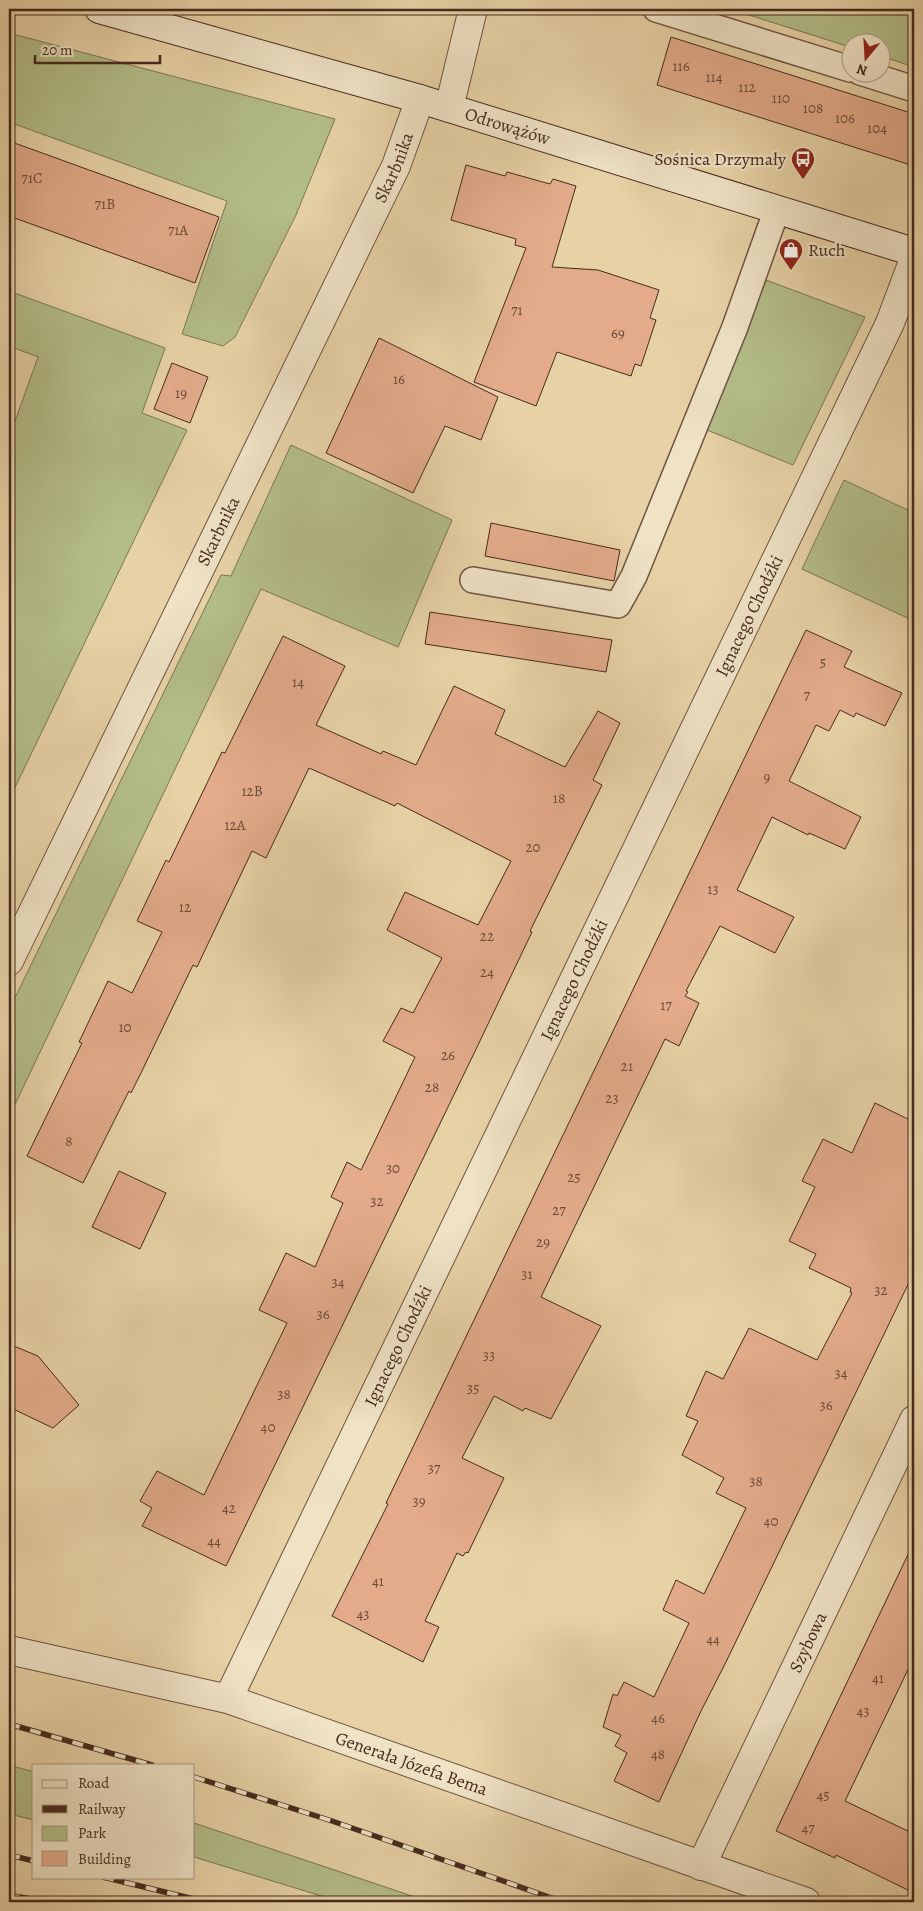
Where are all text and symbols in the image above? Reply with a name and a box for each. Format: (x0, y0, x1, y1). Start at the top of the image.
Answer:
scale bar (35, 32, 160, 64)
north arrow (840, 32, 890, 82)
text: 20 m (42, 40, 73, 60)
house number: 116 (672, 56, 690, 76)
text: N (854, 59, 870, 80)
house number: 114 (705, 67, 723, 87)
house number: 112 (738, 77, 756, 97)
house number: 110 (772, 88, 790, 108)
house number: 108 (803, 98, 823, 118)
street label: Odrowążów (462, 102, 553, 151)
house number: 106 (835, 108, 855, 128)
house number: 104 (867, 118, 887, 138)
street label: Skarbnika (368, 128, 419, 207)
bus stop icon: Sośnica Drzymały (790, 146, 816, 180)
place label: Sośnica Drzymały (654, 147, 787, 171)
house number: 71C (22, 168, 42, 188)
house number: 71B (95, 194, 115, 214)
house number: 71A (168, 220, 188, 240)
shop icon: Ruch (778, 237, 804, 271)
place label: Ruch (808, 238, 846, 262)
house number: 71 (511, 300, 523, 320)
house number: 69 (611, 323, 625, 343)
house number: 16 (393, 369, 405, 389)
house number: 19 (175, 383, 187, 403)
street label: Skarbnika (191, 492, 246, 570)
street label: Ignacego Chodźki (710, 551, 789, 681)
house number: 5 (820, 652, 826, 672)
house number: 14 (292, 672, 304, 692)
house number: 7 (804, 685, 811, 705)
house number: 9 (764, 767, 771, 787)
house number: 12B (241, 781, 263, 801)
house number: 18 (553, 788, 565, 808)
house number: 12A (224, 815, 246, 835)
house number: 20 (525, 837, 541, 857)
house number: 13 (707, 879, 719, 899)
house number: 12 (179, 897, 191, 917)
street label: Ignacego Chodźki (535, 915, 613, 1045)
house number: 22 (480, 926, 494, 946)
house number: 24 (480, 962, 494, 982)
house number: 17 (660, 995, 672, 1015)
house number: 10 (118, 1017, 132, 1037)
house number: 26 (441, 1045, 455, 1065)
house number: 21 (621, 1056, 633, 1076)
house number: 28 (425, 1077, 439, 1097)
house number: 23 (605, 1088, 619, 1108)
house number: 8 (65, 1131, 73, 1151)
house number: 30 (386, 1158, 400, 1178)
house number: 25 (567, 1167, 581, 1187)
house number: 32 (370, 1191, 384, 1211)
house number: 27 (552, 1200, 566, 1220)
house number: 29 (536, 1232, 550, 1252)
house number: 31 (521, 1264, 533, 1284)
house number: 34 (331, 1272, 345, 1292)
house number: 32 (874, 1280, 888, 1300)
street label: Ignacego Chodźki (358, 1281, 437, 1410)
house number: 36 (316, 1304, 330, 1324)
house number: 33 (483, 1345, 495, 1365)
house number: 34 (834, 1363, 848, 1383)
house number: 35 (467, 1378, 479, 1398)
house number: 38 (277, 1384, 291, 1404)
house number: 36 (819, 1395, 833, 1415)
house number: 40 (261, 1417, 275, 1437)
house number: 37 (428, 1458, 441, 1478)
house number: 38 (749, 1471, 763, 1491)
house number: 39 (412, 1491, 426, 1511)
house number: 42 (222, 1498, 236, 1518)
house number: 40 (764, 1511, 778, 1531)
house number: 44 (207, 1531, 221, 1551)
house number: 41 (372, 1571, 384, 1591)
house number: 43 (356, 1604, 370, 1624)
street label: Szybowa (783, 1607, 833, 1676)
house number: 44 (706, 1629, 720, 1649)
house number: 41 (872, 1668, 884, 1688)
house number: 43 (856, 1701, 870, 1721)
house number: 46 (651, 1708, 665, 1728)
street label: Generała Józefa Bema (332, 1726, 492, 1801)
house number: 48 (651, 1744, 665, 1764)
legend (32, 1764, 195, 1878)
text: Road (78, 1773, 110, 1793)
house number: 45 (816, 1785, 830, 1805)
text: Railway (78, 1799, 126, 1819)
house number: 47 (801, 1818, 815, 1838)
text: Park (78, 1823, 107, 1843)
text: Building (78, 1849, 131, 1869)

